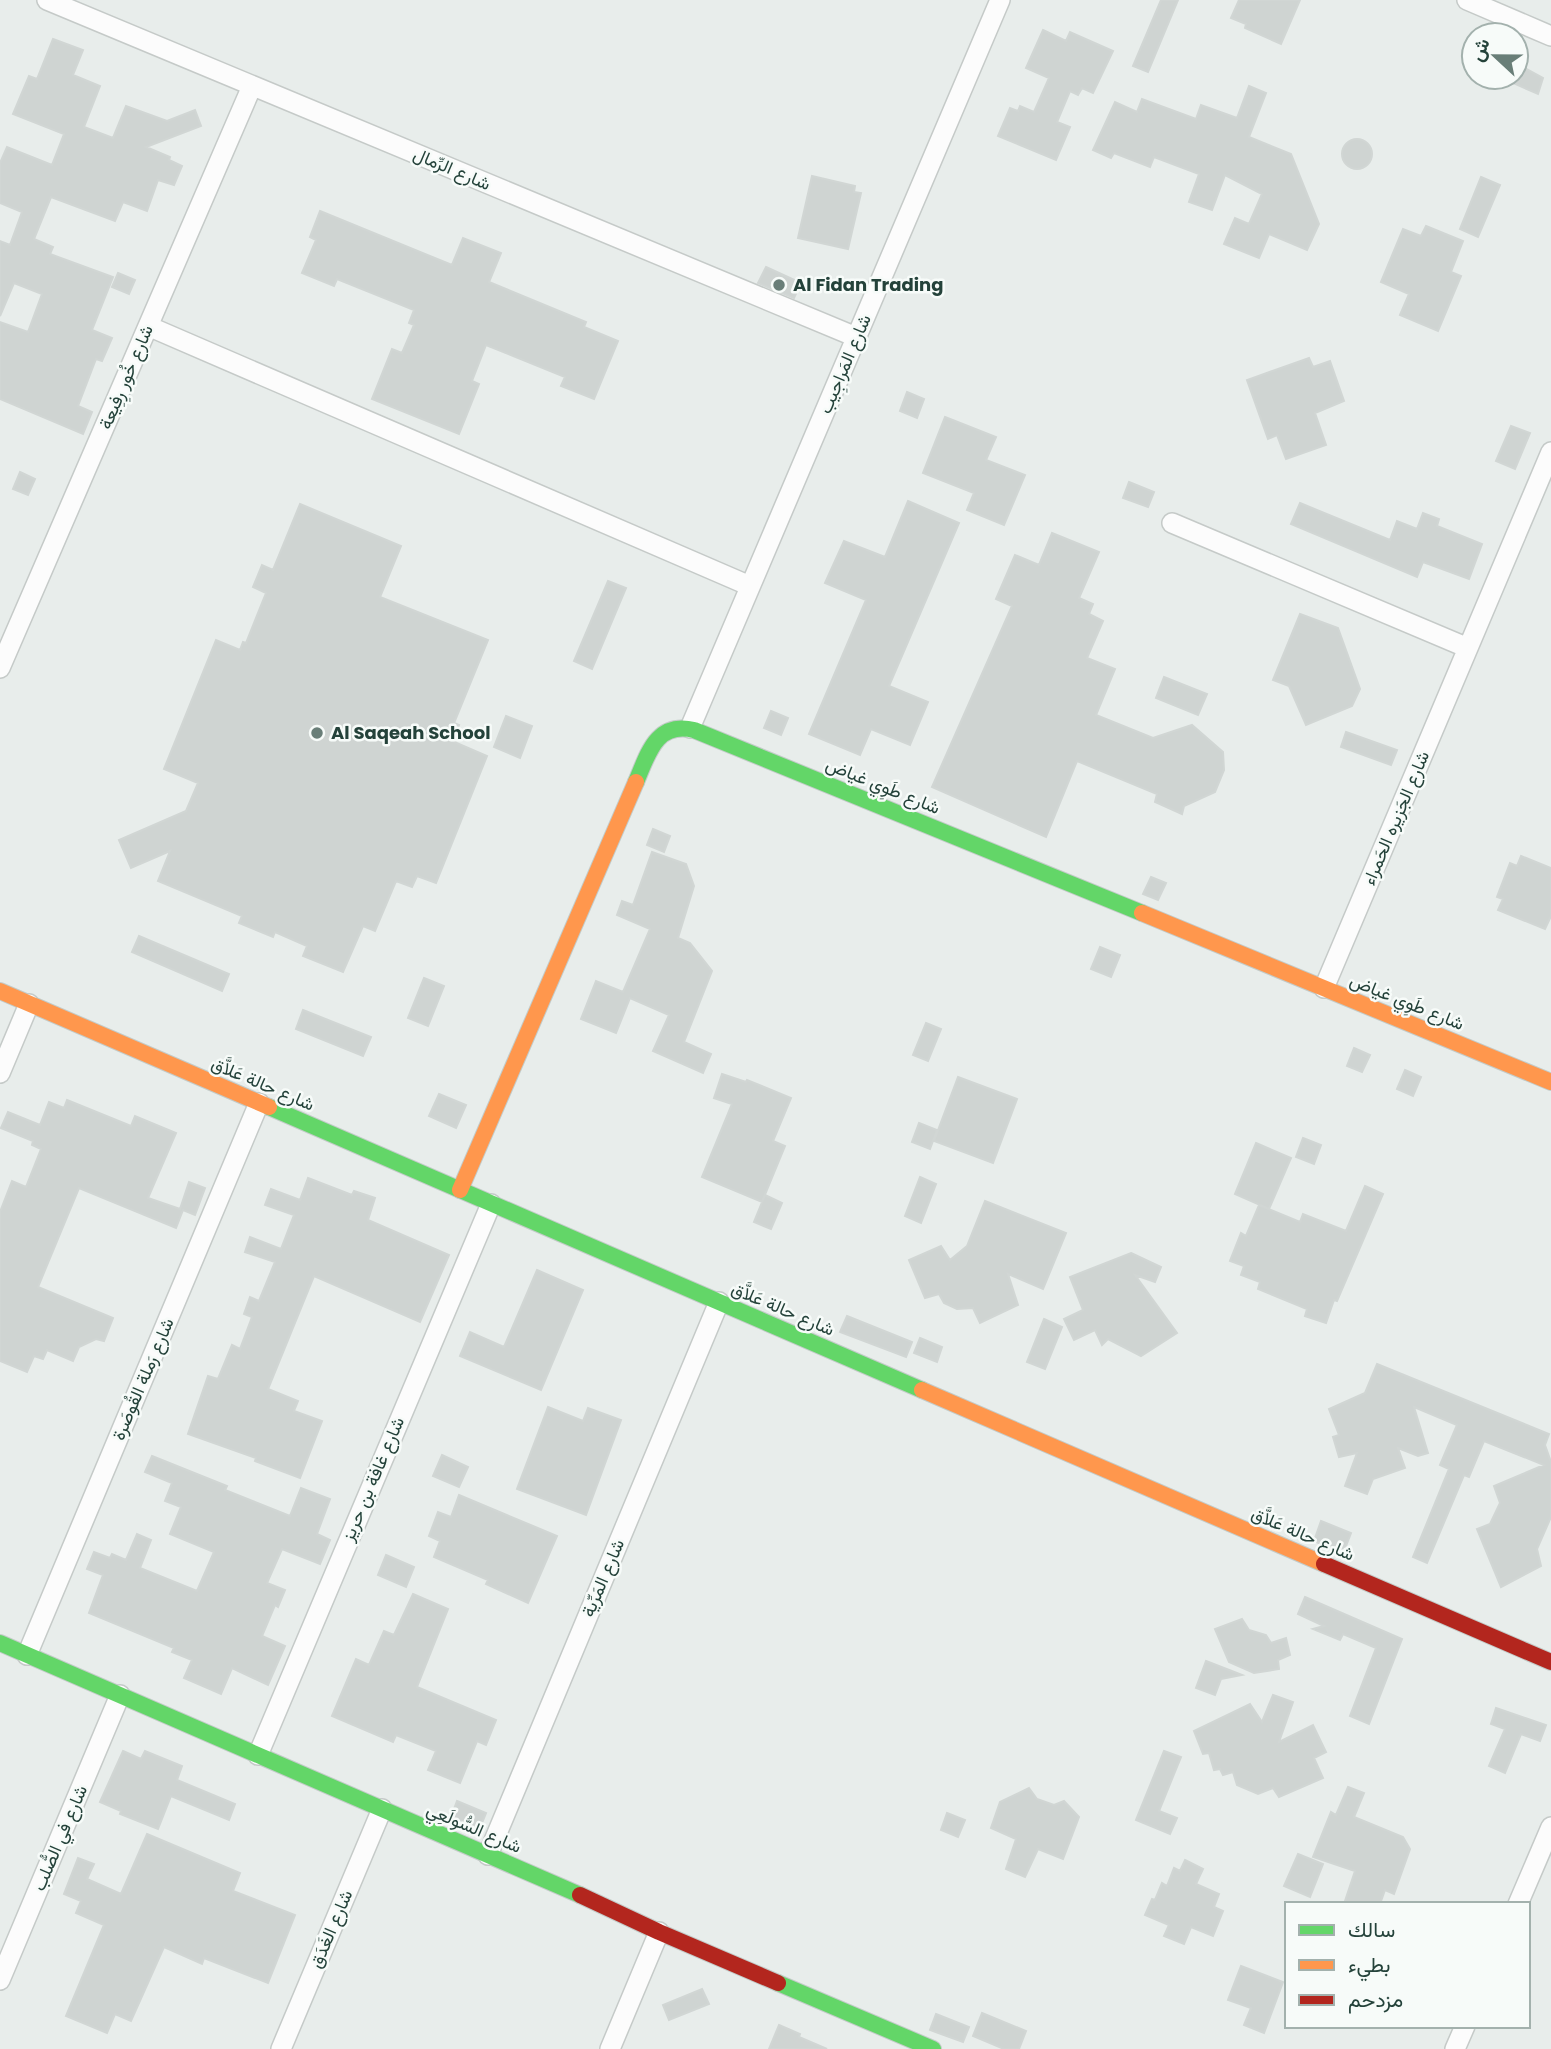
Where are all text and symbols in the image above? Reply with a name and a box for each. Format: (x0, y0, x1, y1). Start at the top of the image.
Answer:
north arrow (1460, 21, 1530, 91)
text: ش (1463, 34, 1497, 65)
street label: شارع الرِّمال (410, 141, 495, 196)
place label: Al Fidan Trading (793, 272, 943, 297)
marker: Al Fidan Trading (771, 277, 787, 293)
street label: شارع المَراجِيب (812, 310, 878, 418)
street label: شارع خُور رِفِيعة (92, 321, 161, 434)
place label: Al Saqeah School (331, 720, 491, 745)
marker: Al Saqeah School (309, 725, 325, 741)
street label: شارع الجَزيره الحَمراء (1356, 747, 1435, 889)
street label: شارع طَوِي غياض (821, 751, 944, 823)
street label: شارع طَوِي غياض (1345, 967, 1468, 1039)
street label: شارع حالة عَلاَّق (208, 1051, 319, 1116)
street label: شارع حالة عَلاَّق (728, 1276, 839, 1341)
street label: شارع رَملة القُوصَرة (106, 1314, 180, 1444)
street label: شارع غافة بن حريز (335, 1413, 410, 1546)
street label: شارع حالة عَلاَّق (1248, 1501, 1359, 1566)
street label: شارع المَرِّية (575, 1535, 630, 1621)
street label: شارع في الصُّلب (26, 1781, 96, 1896)
street label: شارع السُّولَعِي (422, 1796, 525, 1861)
street label: شارع الغَدَق (303, 1886, 358, 1972)
legend (1285, 1902, 1530, 2028)
text: سالك (1348, 1915, 1395, 1944)
text: بطيء (1348, 1950, 1391, 1982)
text: مزدحم (1348, 1985, 1403, 2014)

